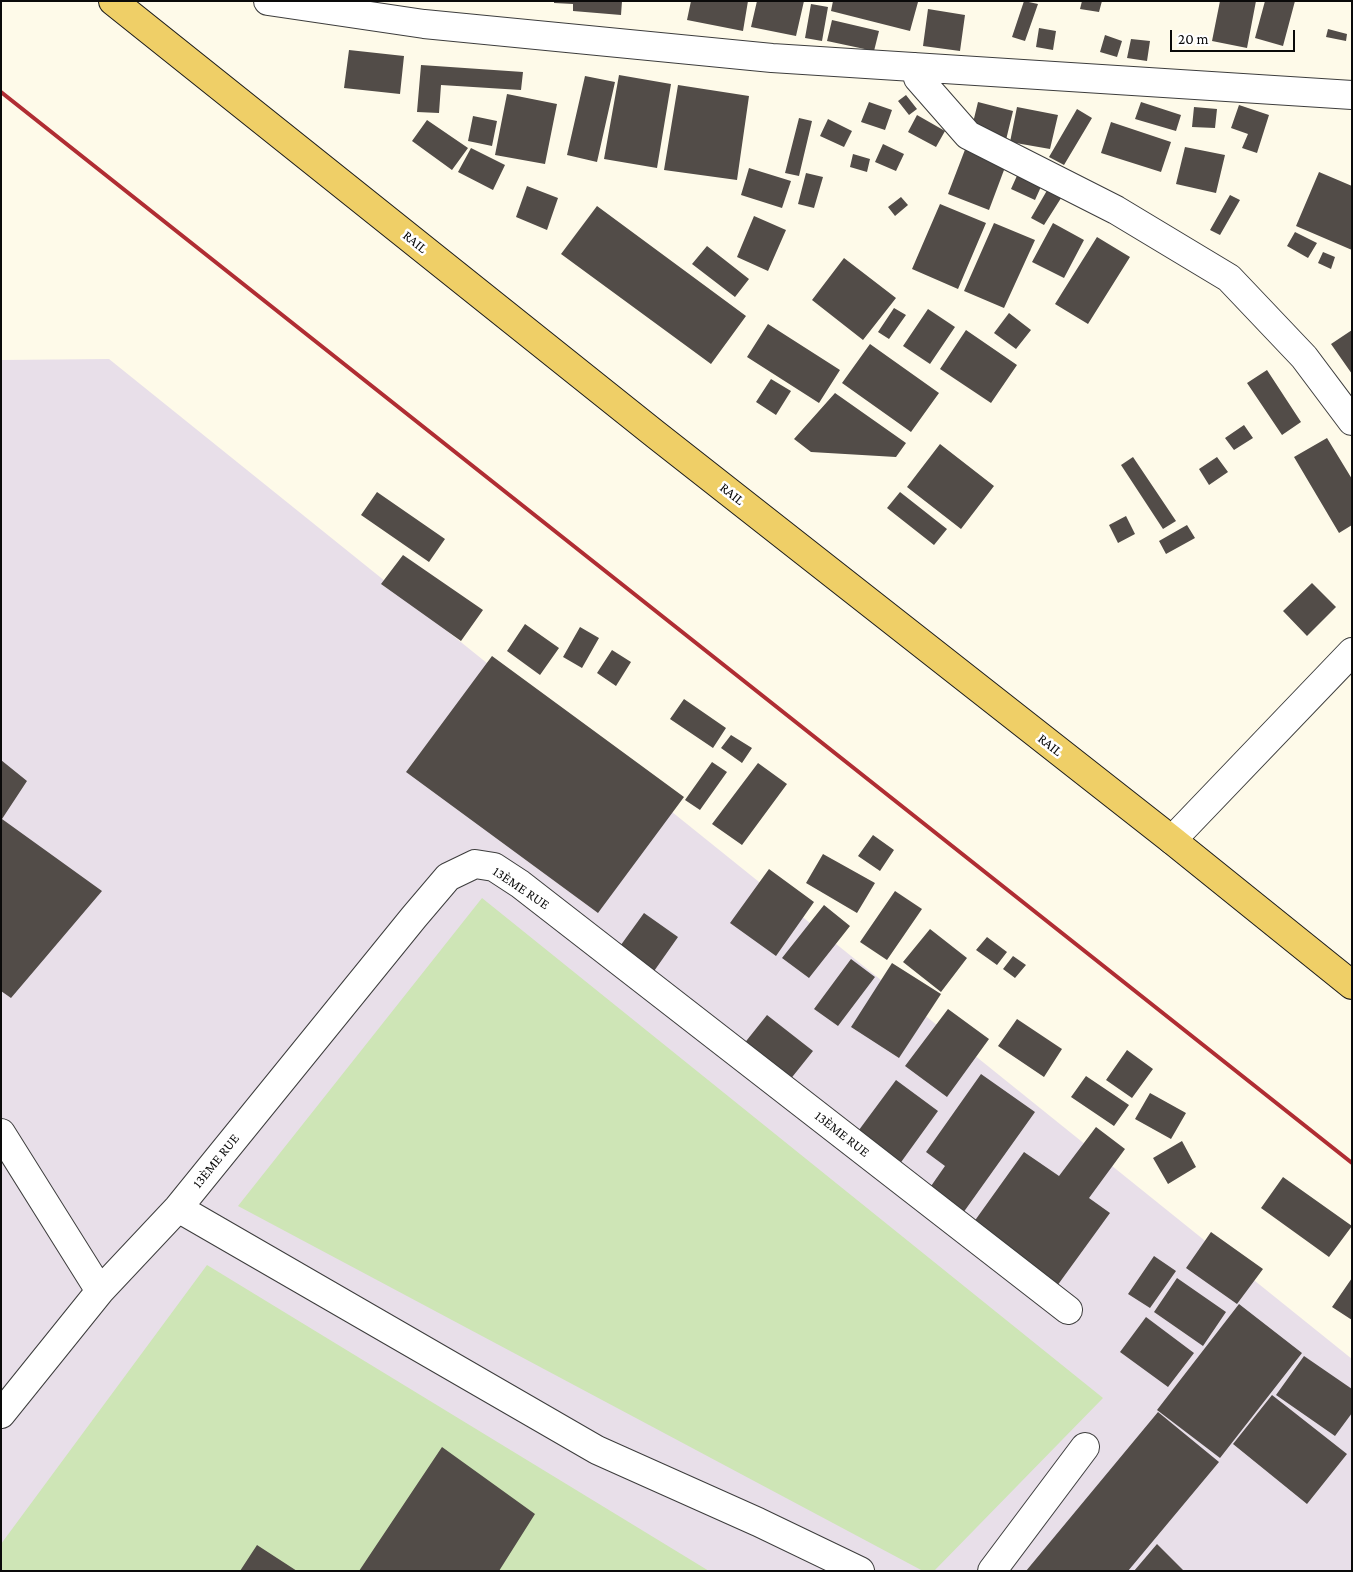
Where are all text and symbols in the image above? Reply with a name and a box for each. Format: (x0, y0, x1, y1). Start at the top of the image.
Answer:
scale bar (1173, 20, 1298, 52)
text: 20 m (1178, 31, 1209, 47)
street label: RAIL (399, 227, 431, 257)
street label: RAIL (716, 479, 748, 509)
street label: RAIL (1034, 730, 1066, 760)
street label: 13ÈME RUE (489, 863, 553, 913)
street label: 13ÈME RUE (811, 1107, 873, 1161)
street label: 13ÈME RUE (189, 1130, 243, 1192)

